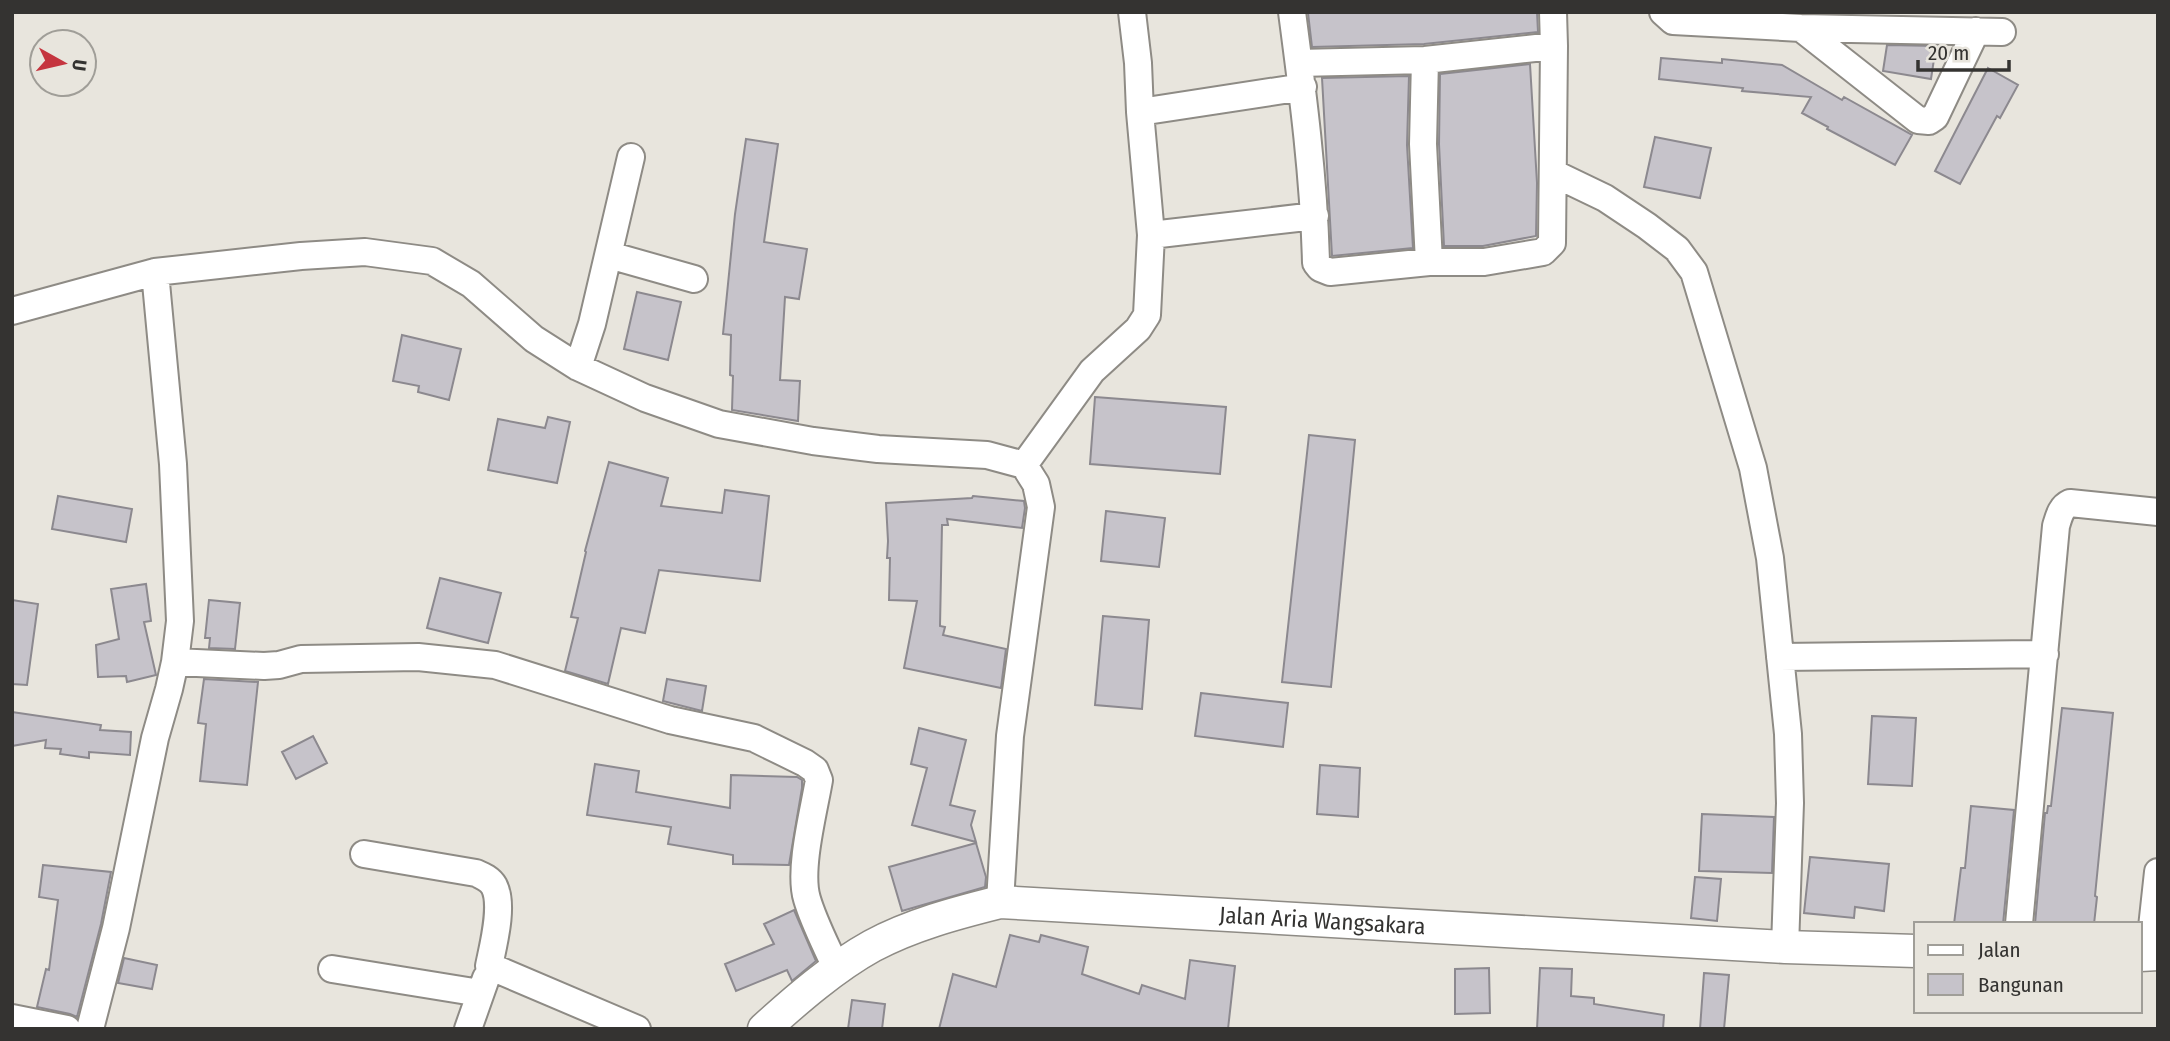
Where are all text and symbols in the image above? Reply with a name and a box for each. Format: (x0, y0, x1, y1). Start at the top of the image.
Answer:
north arrow (28, 28, 98, 98)
scale bar (1918, 28, 2009, 72)
text: 20 m (1928, 40, 1969, 66)
text: U (67, 58, 92, 72)
street label: Jalan Aria Wangsakara (1218, 901, 1426, 940)
legend (1914, 922, 2142, 1013)
text: Jalan (1978, 937, 2021, 963)
text: Bangunan (1978, 972, 2064, 998)

